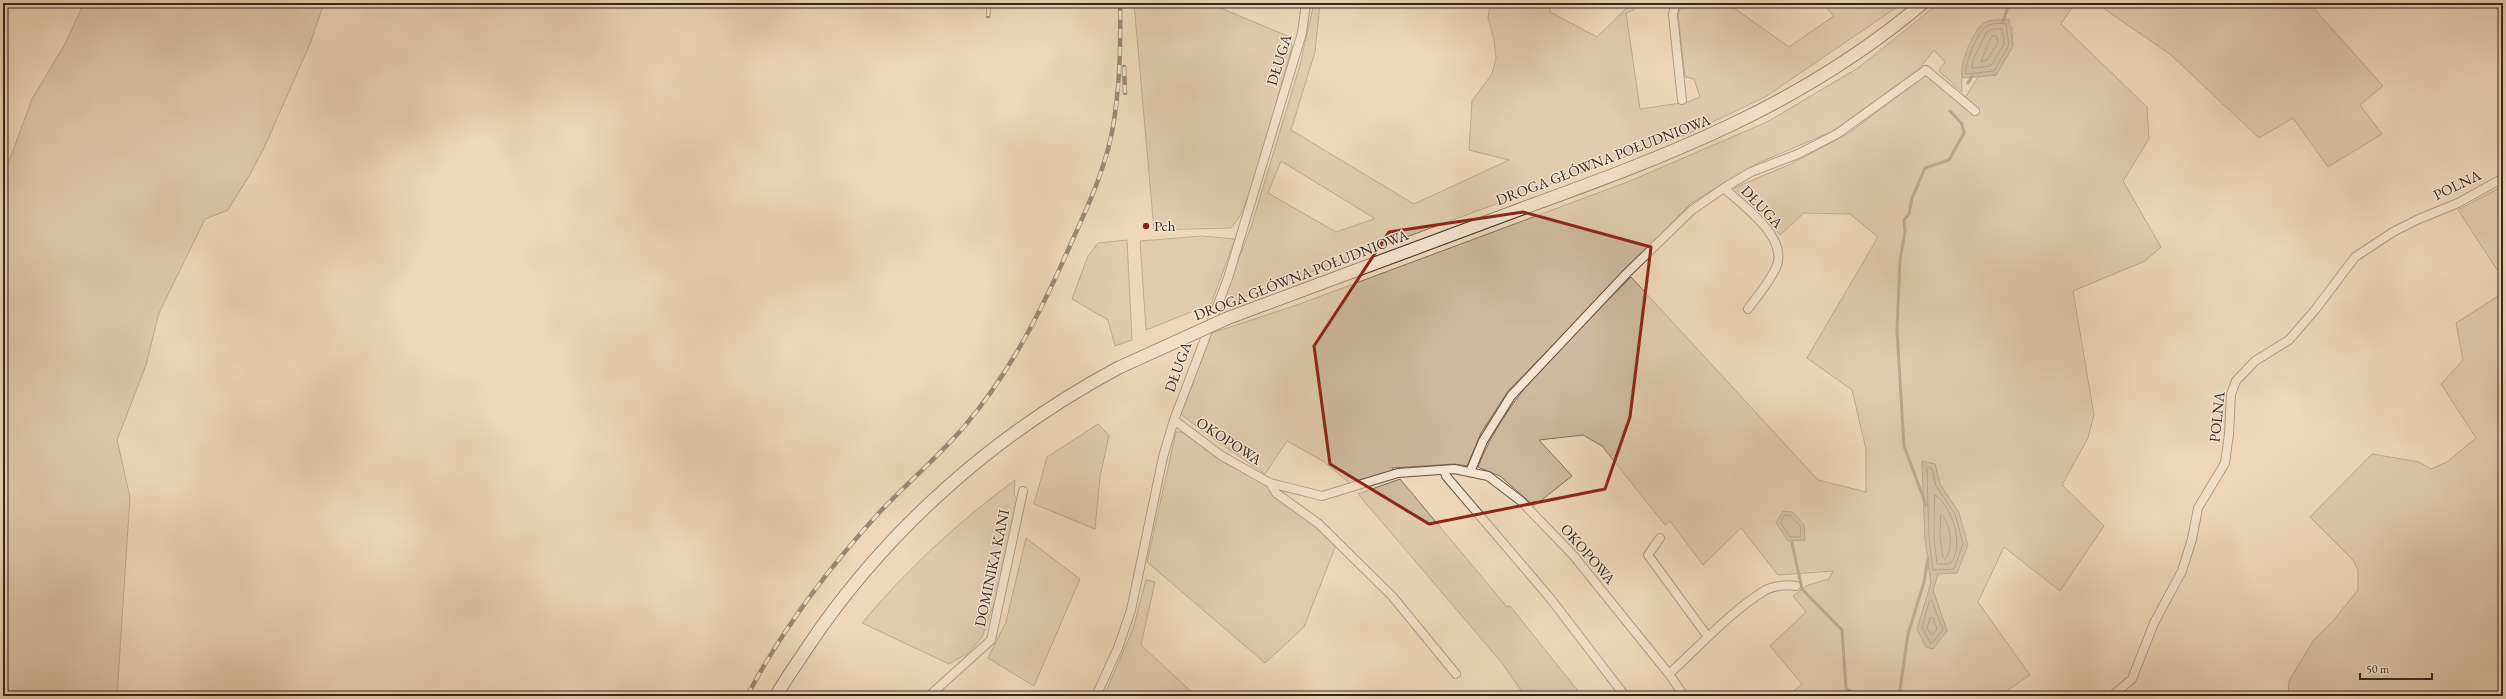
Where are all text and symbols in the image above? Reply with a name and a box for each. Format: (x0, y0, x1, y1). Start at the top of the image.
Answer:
street label: DŁUGA (1262, 31, 1295, 88)
street label: DROGA GŁÓWNA POŁUDNIOWA (1493, 110, 1713, 209)
street label: POLNA (2430, 165, 2484, 204)
street label: DŁUGA (1737, 181, 1788, 233)
place label: Pch (1154, 216, 1176, 235)
marker: Pch (1141, 221, 1151, 231)
street label: DROGA GŁÓWNA POŁUDNIOWA (1191, 225, 1411, 324)
street label: DŁUGA (1160, 338, 1196, 395)
street label: POLNA (2204, 390, 2229, 443)
street label: OKOPOWA (1193, 412, 1266, 469)
street label: DOMINIKA KANI (970, 507, 1013, 628)
street label: OKOPOWA (1557, 519, 1620, 588)
scale bar (2360, 655, 2432, 681)
text: 50 m (2366, 661, 2390, 677)

